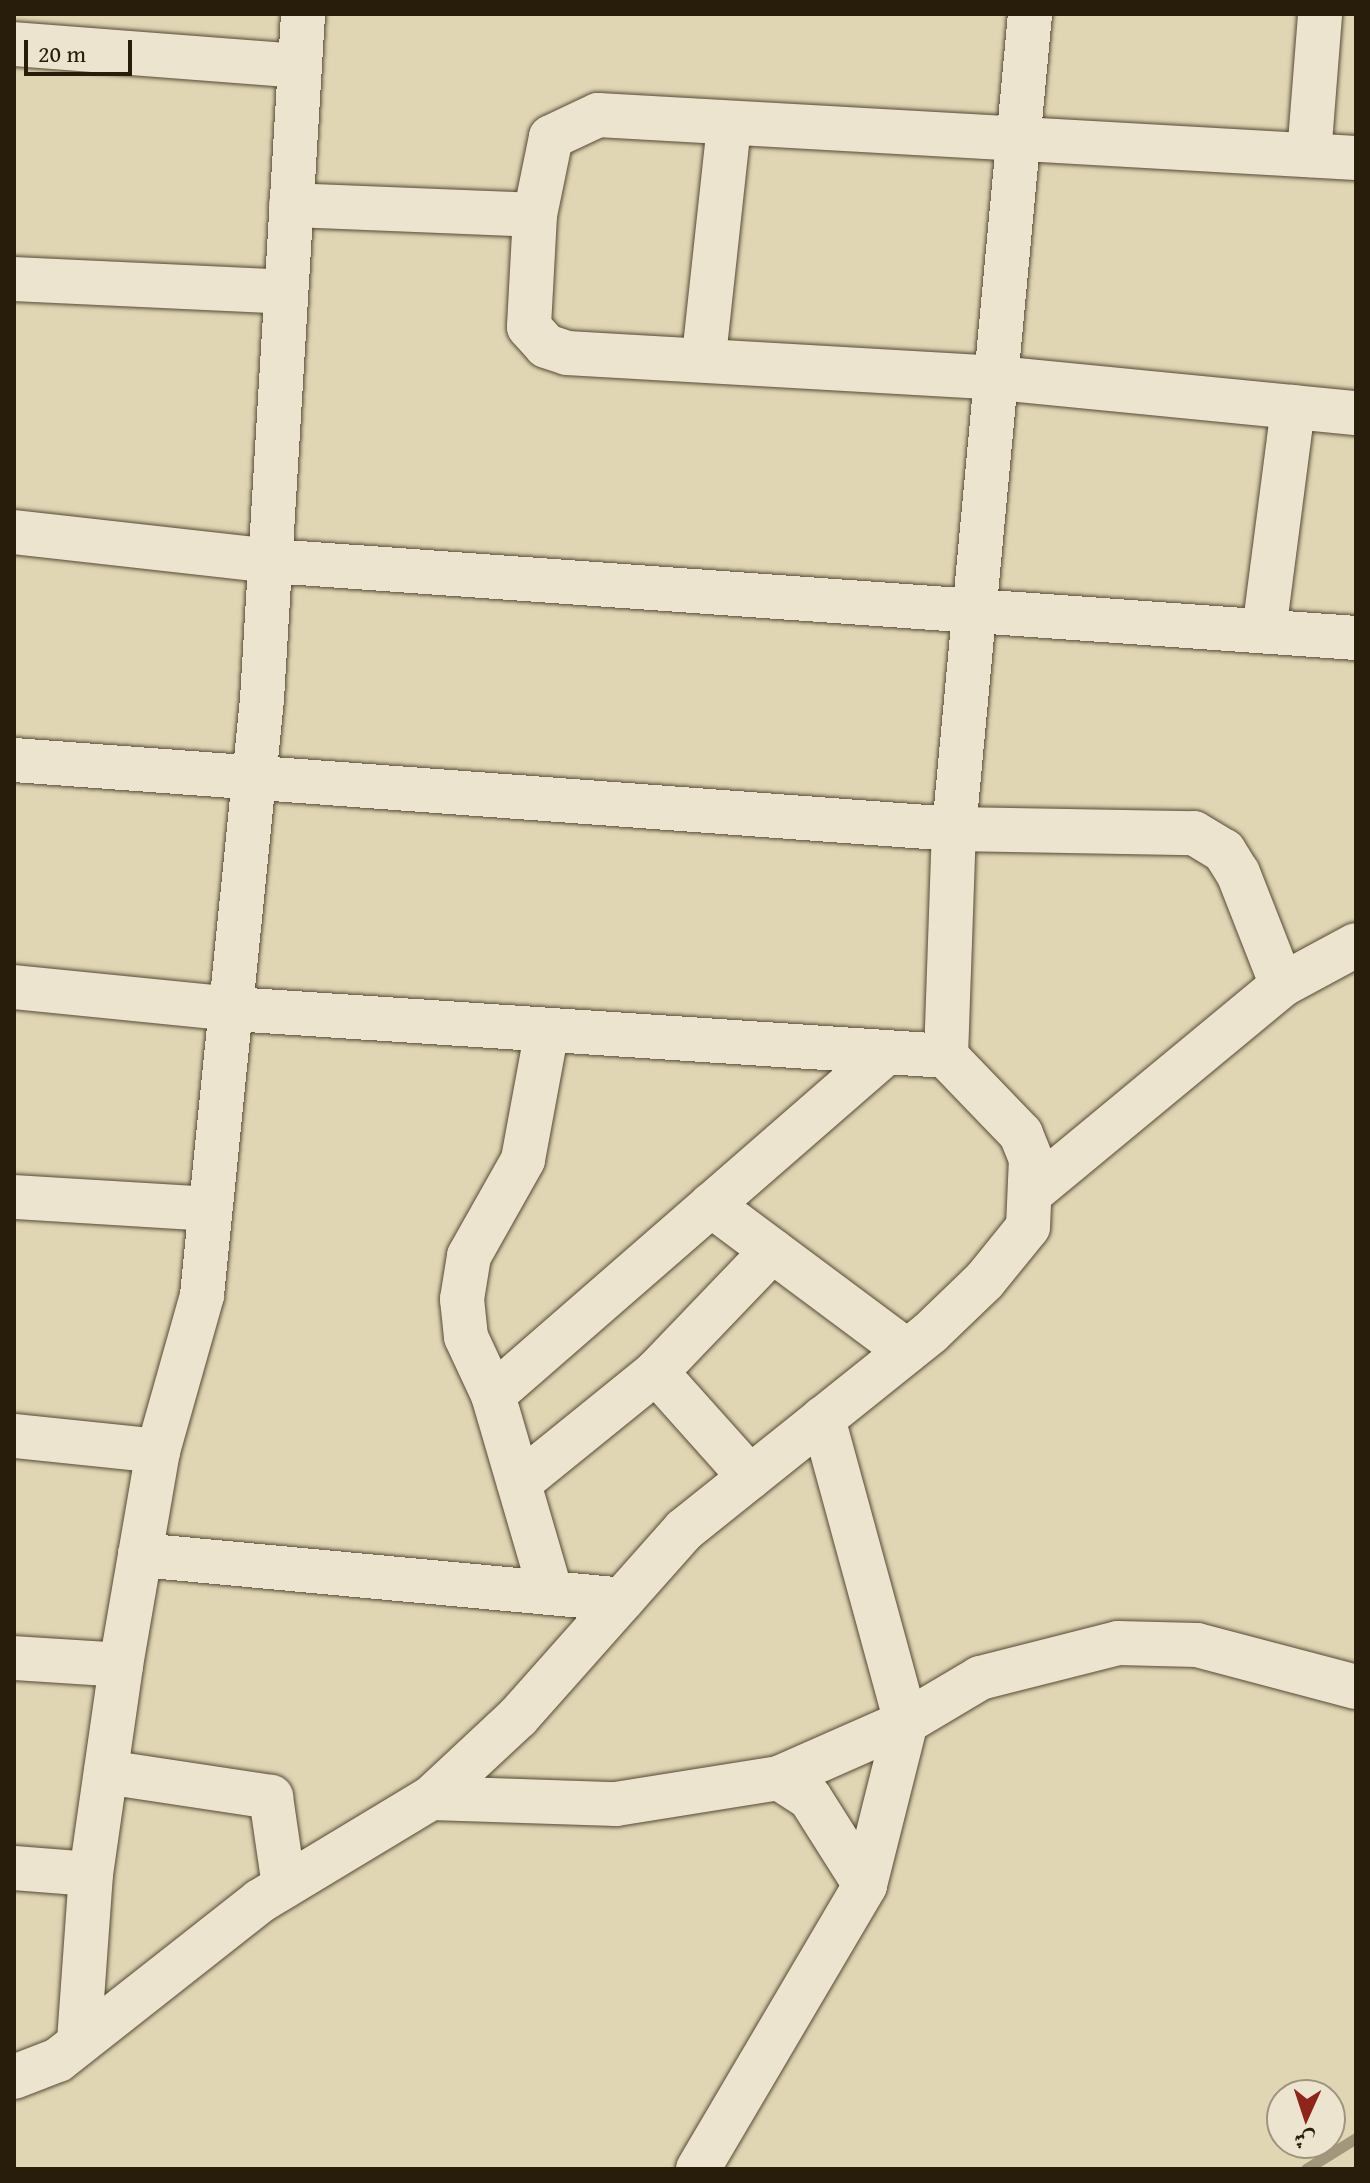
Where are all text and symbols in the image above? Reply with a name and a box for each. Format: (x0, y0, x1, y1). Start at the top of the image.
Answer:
scale bar (28, 24, 136, 74)
text: 20 m (38, 36, 86, 71)
north arrow (1266, 2079, 1346, 2159)
text: ش (1293, 2124, 1317, 2158)

